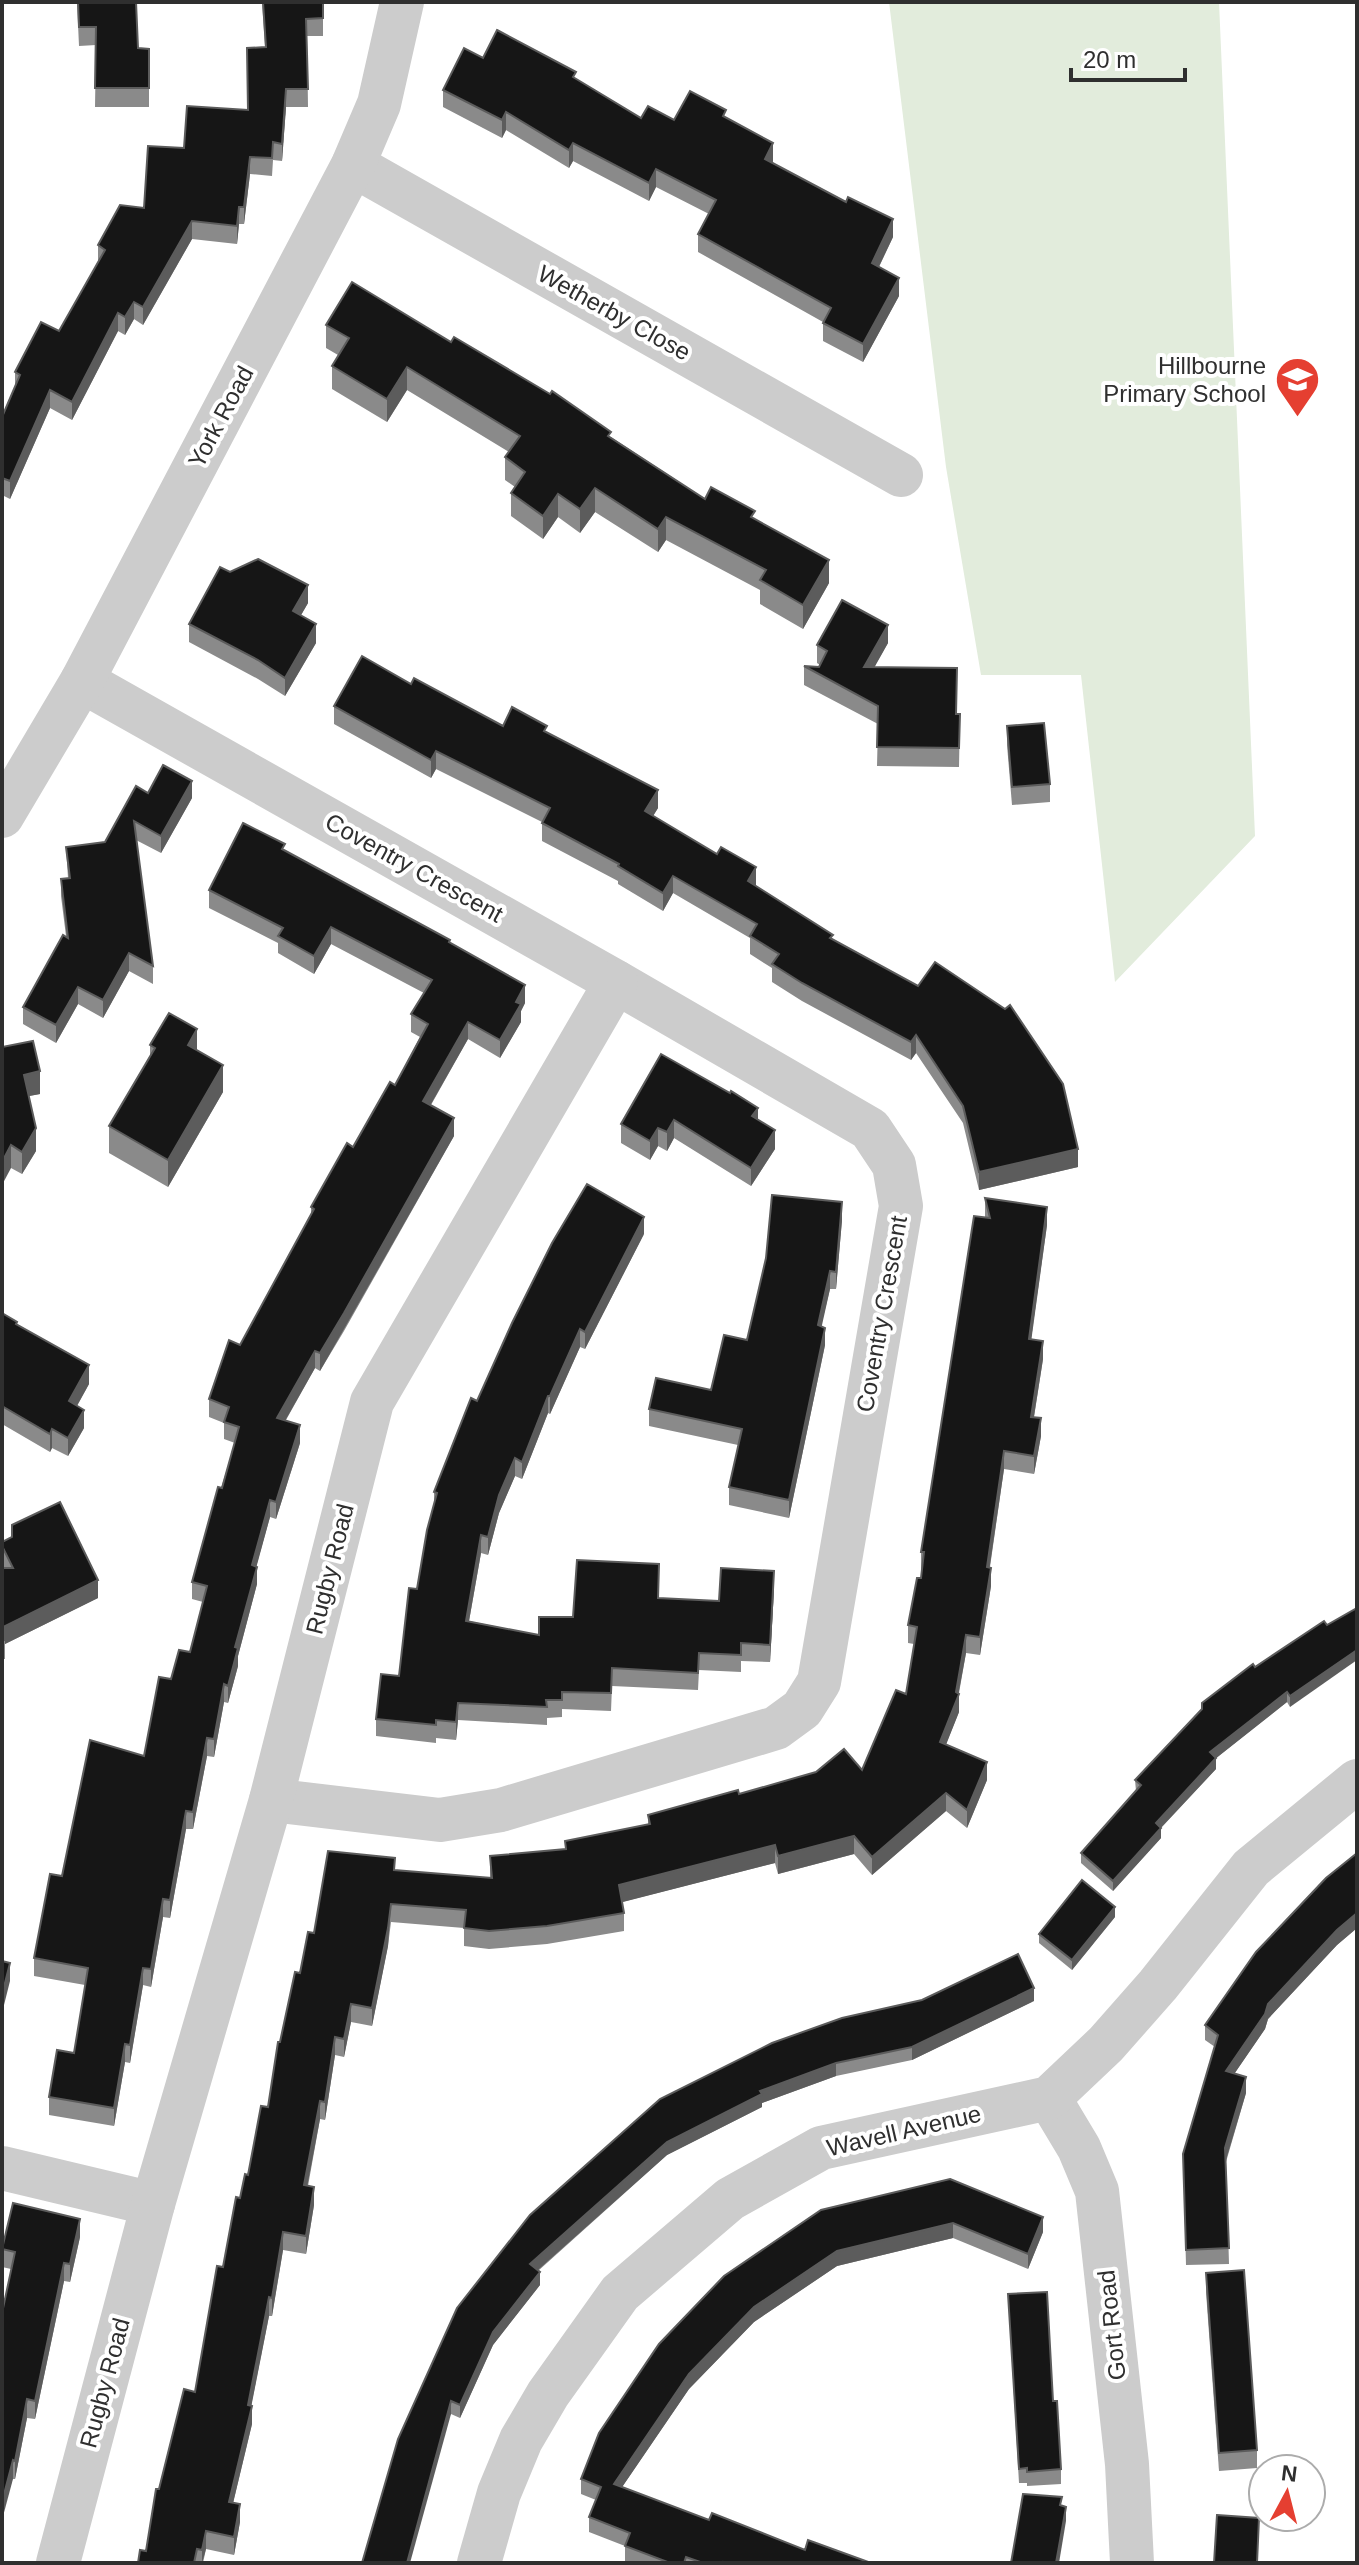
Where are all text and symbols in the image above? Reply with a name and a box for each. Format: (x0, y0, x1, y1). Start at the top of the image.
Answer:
scale bar (1071, 32, 1185, 82)
text: 20 m (1083, 46, 1136, 73)
street label: Wetherby Close (533, 259, 695, 366)
place label: Hillbourne Primary School (1103, 352, 1266, 407)
school or university icon: Hillbourne Primary School (1273, 356, 1321, 419)
street label: York Road (183, 361, 259, 472)
street label: Coventry Crescent (321, 808, 508, 928)
street label: Coventry Crescent (851, 1213, 912, 1414)
street label: Rugby Road (300, 1501, 359, 1637)
street label: Wavell Avenue (824, 2100, 984, 2161)
street label: Gort Road (1092, 2269, 1131, 2382)
street label: Rugby Road (74, 2315, 135, 2451)
north arrow (1247, 2453, 1327, 2533)
text: N (1280, 2460, 1299, 2487)

